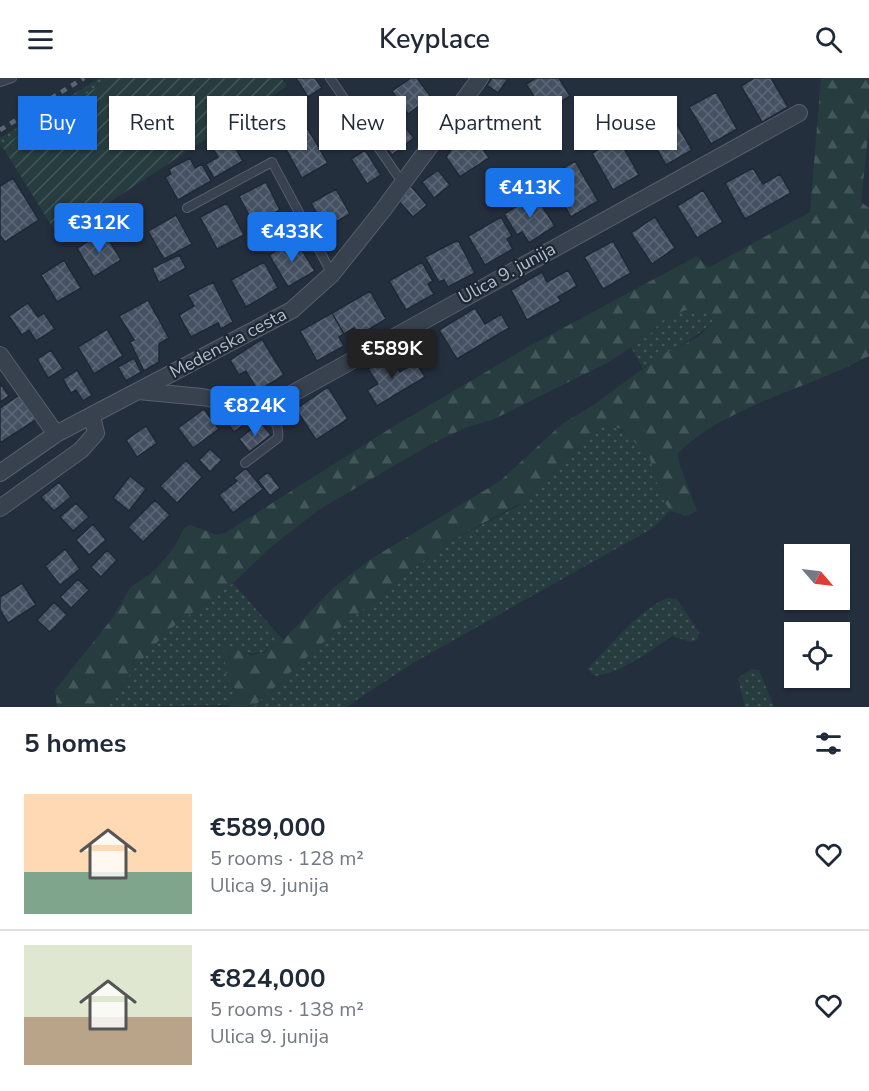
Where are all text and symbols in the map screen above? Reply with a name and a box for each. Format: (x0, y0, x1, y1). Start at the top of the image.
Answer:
text: Keyplace (379, 21, 490, 58)
icon: menu (24, 23, 57, 56)
icon: search (812, 23, 845, 56)
chip: Buy (18, 96, 97, 150)
chip: Rent (109, 96, 195, 150)
chip: Filters (207, 96, 307, 150)
chip: New (319, 96, 406, 150)
chip: Apartment (418, 96, 562, 150)
chip: House (574, 96, 677, 150)
pin: €413K (488, 168, 572, 219)
text: €413K (499, 174, 561, 201)
pin: €312K (57, 203, 141, 254)
text: €312K (68, 209, 130, 236)
pin: €433K (250, 212, 334, 263)
text: €433K (261, 218, 323, 245)
street label: Ulica 9. junija (454, 237, 560, 309)
street label: Medenska cesta (165, 302, 291, 384)
pin: €589K (350, 329, 434, 380)
text: €589K (361, 335, 423, 362)
pin: €824K (213, 386, 297, 437)
text: €824K (224, 392, 286, 419)
north arrow (784, 544, 850, 610)
map controls (784, 544, 850, 688)
button: locate (784, 622, 850, 688)
text: 5 homes (24, 726, 126, 761)
icon: filters (812, 727, 845, 760)
text: €589,000 (210, 810, 326, 845)
icon: home (72, 818, 144, 890)
icon: heart (812, 838, 845, 871)
text: 5 rooms · 128 m² (210, 845, 364, 872)
text: Ulica 9. junija (210, 872, 329, 899)
text: €824,000 (210, 961, 326, 996)
icon: home (72, 969, 144, 1041)
icon: heart (812, 989, 845, 1022)
text: 5 rooms · 138 m² (210, 996, 364, 1023)
text: Ulica 9. junija (210, 1023, 329, 1050)

